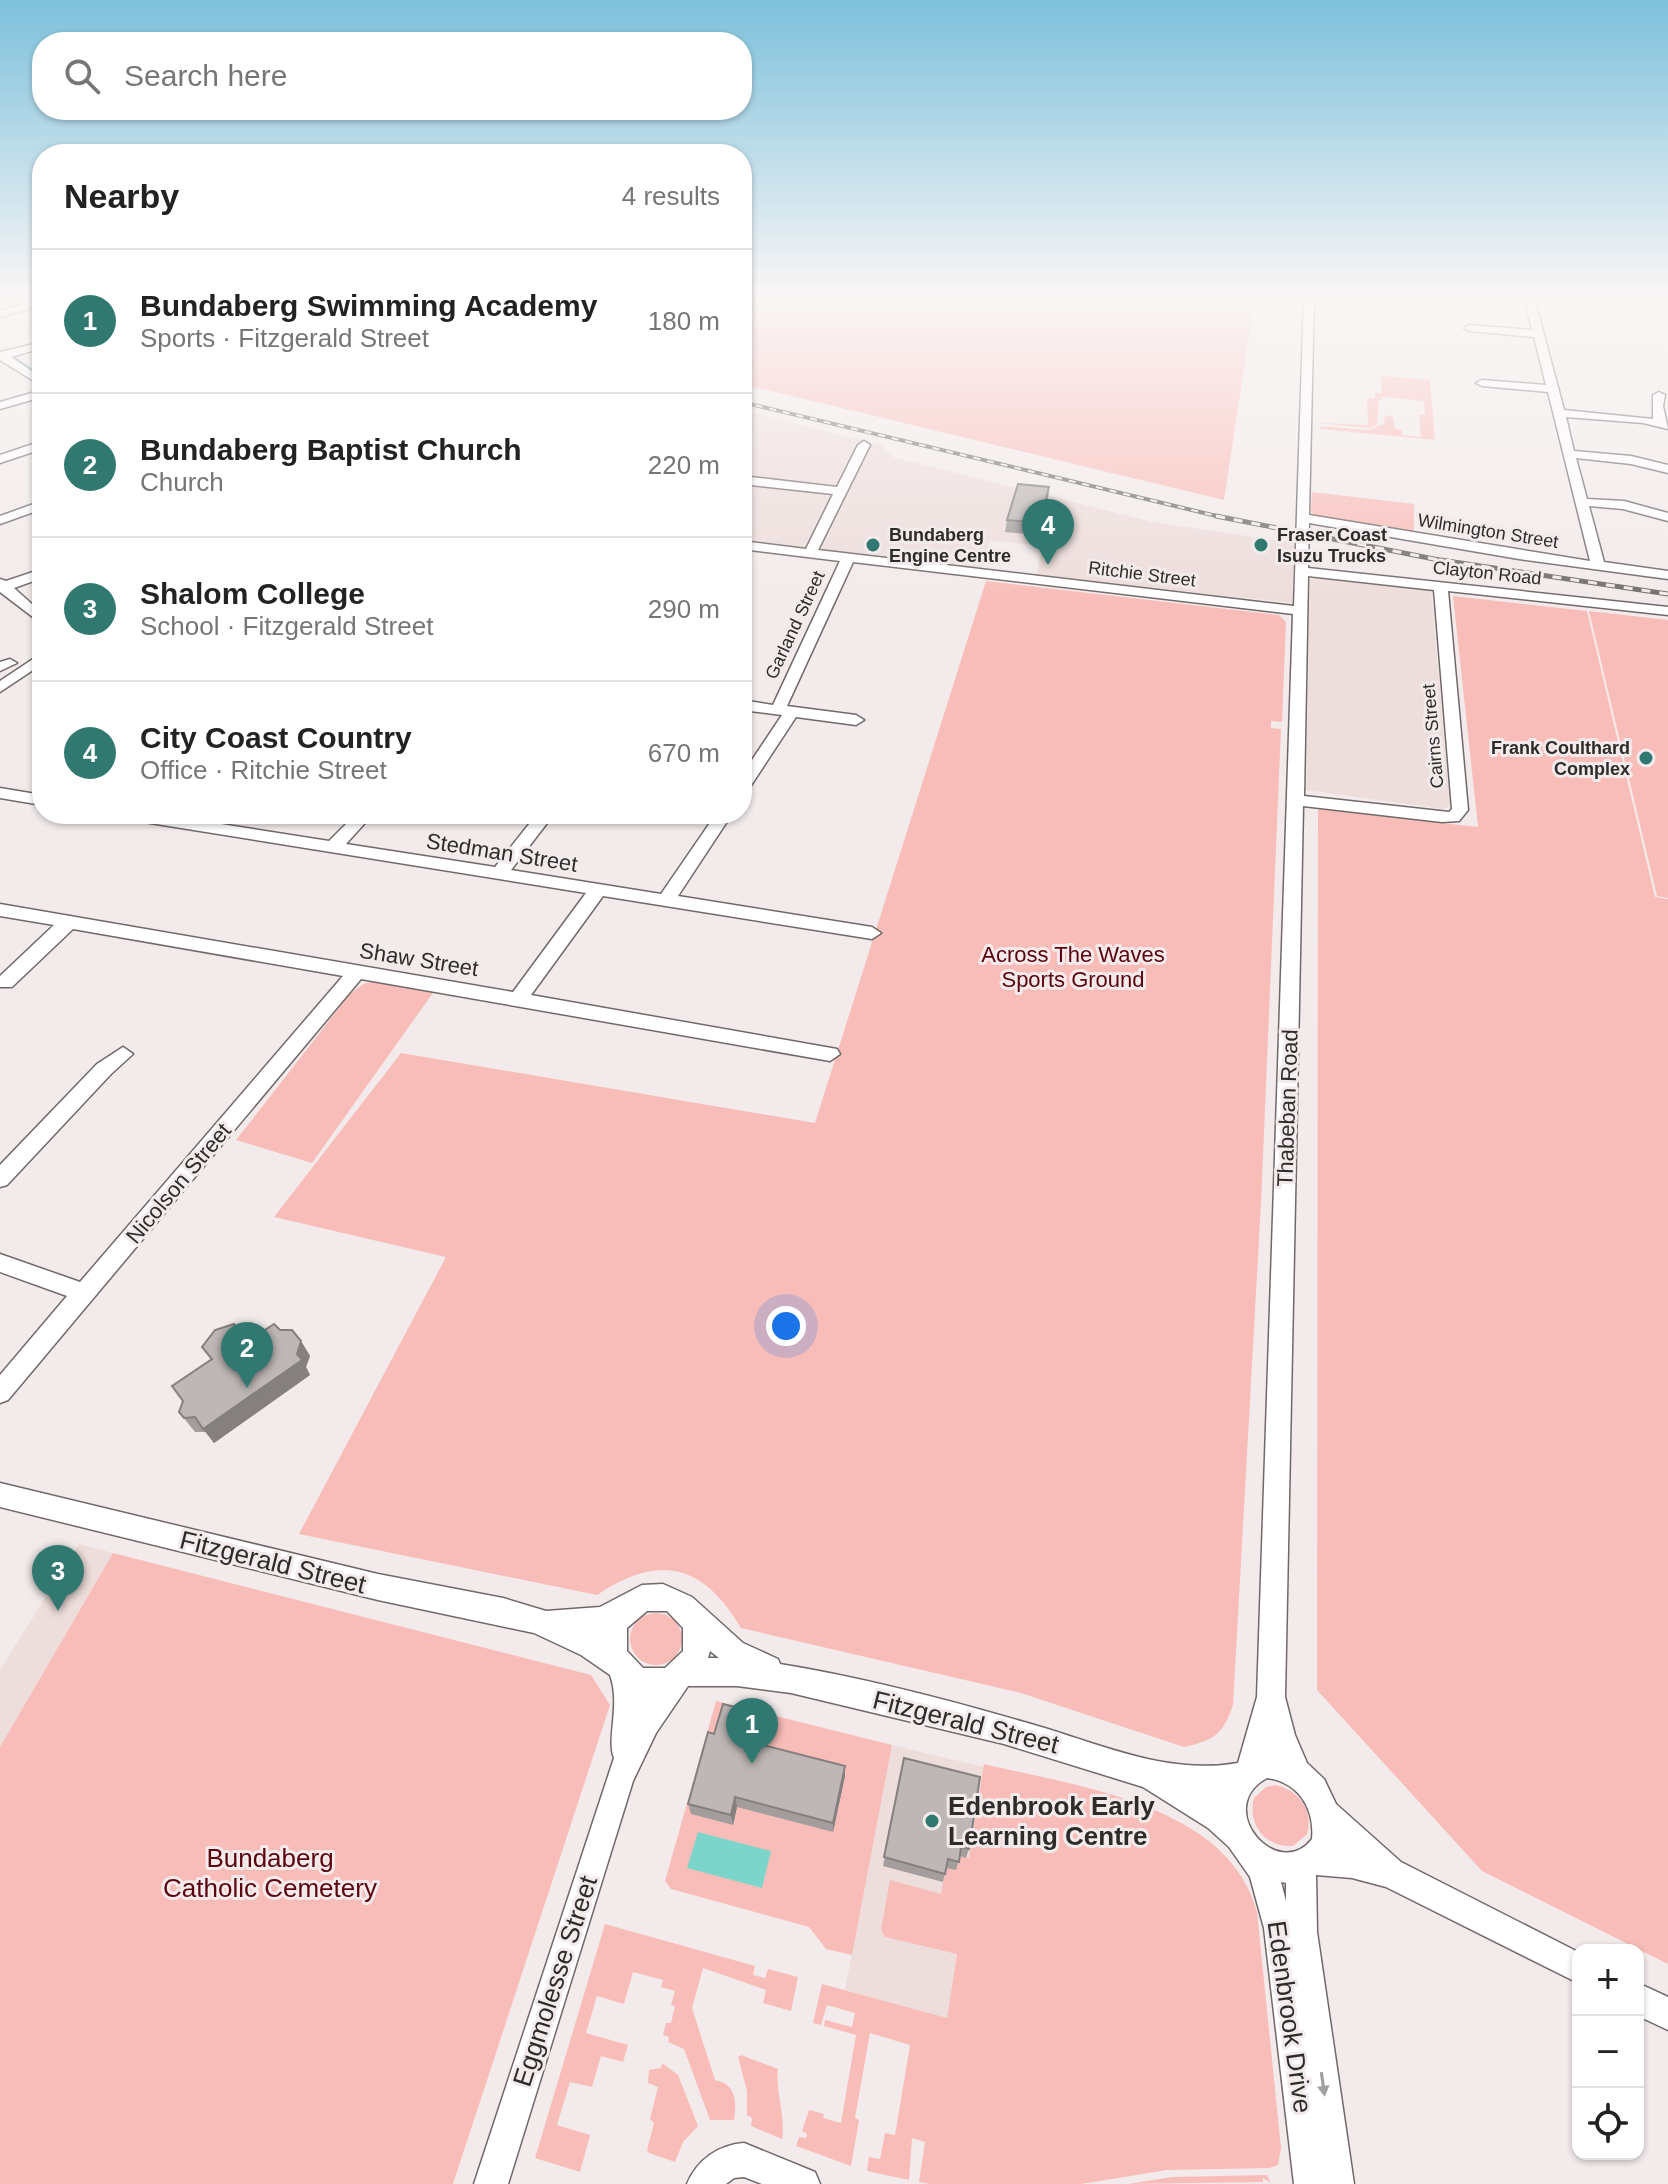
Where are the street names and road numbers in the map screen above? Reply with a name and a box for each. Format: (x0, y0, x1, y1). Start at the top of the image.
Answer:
street label: Wilmington Street (1416, 510, 1560, 552)
street label: Ritchie Street (1087, 557, 1197, 591)
street label: Clayton Road (1432, 557, 1542, 589)
street label: Garland Street (761, 568, 829, 682)
street label: Cairns Street (1418, 683, 1448, 789)
street label: Stedman Street (424, 828, 579, 877)
street label: Shaw Street (358, 938, 480, 981)
street label: Thabeban Road (1272, 1029, 1303, 1187)
street label: Nicolson Street (121, 1118, 236, 1248)
street label: Fitzgerald Street (177, 1524, 370, 1600)
street label: Fitzgerald Street (870, 1684, 1063, 1760)
street label: Eggmolesse Street (507, 1871, 603, 2090)
street label: Edenbrook Drive (1262, 1919, 1318, 2115)

